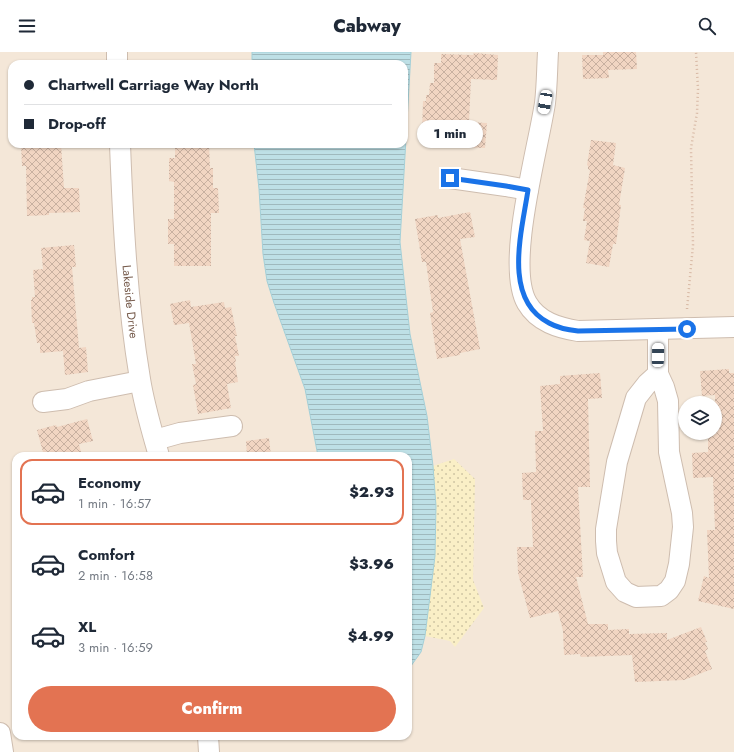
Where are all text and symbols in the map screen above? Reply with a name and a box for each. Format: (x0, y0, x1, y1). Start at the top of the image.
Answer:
text: Cabway (333, 13, 401, 39)
icon: menu (16, 15, 38, 37)
icon: search (696, 15, 718, 37)
text: Chartwell Carriage Way North (48, 74, 259, 96)
car (537, 89, 553, 115)
text: Drop-off (48, 113, 106, 135)
callout: 1 min (417, 120, 483, 148)
text: 1 min (434, 124, 466, 143)
route end (441, 169, 459, 187)
street label: Lakeside Drive (118, 264, 143, 339)
route start (678, 320, 696, 338)
car (652, 343, 664, 367)
map controls (678, 396, 722, 440)
button: layers (678, 396, 722, 440)
text: Economy (78, 472, 141, 494)
icon: car (30, 474, 66, 510)
text: $2.93 (349, 481, 394, 503)
text: 1 min · 16:57 (78, 494, 151, 513)
text: Comfort (78, 544, 135, 566)
icon: car (30, 546, 66, 582)
text: $3.96 (349, 553, 394, 575)
text: 2 min · 16:58 (78, 566, 153, 585)
text: XL (78, 616, 96, 638)
icon: car (30, 618, 66, 654)
text: $4.99 (348, 625, 394, 647)
text: 3 min · 16:59 (78, 638, 153, 657)
button: Confirm (28, 686, 396, 732)

